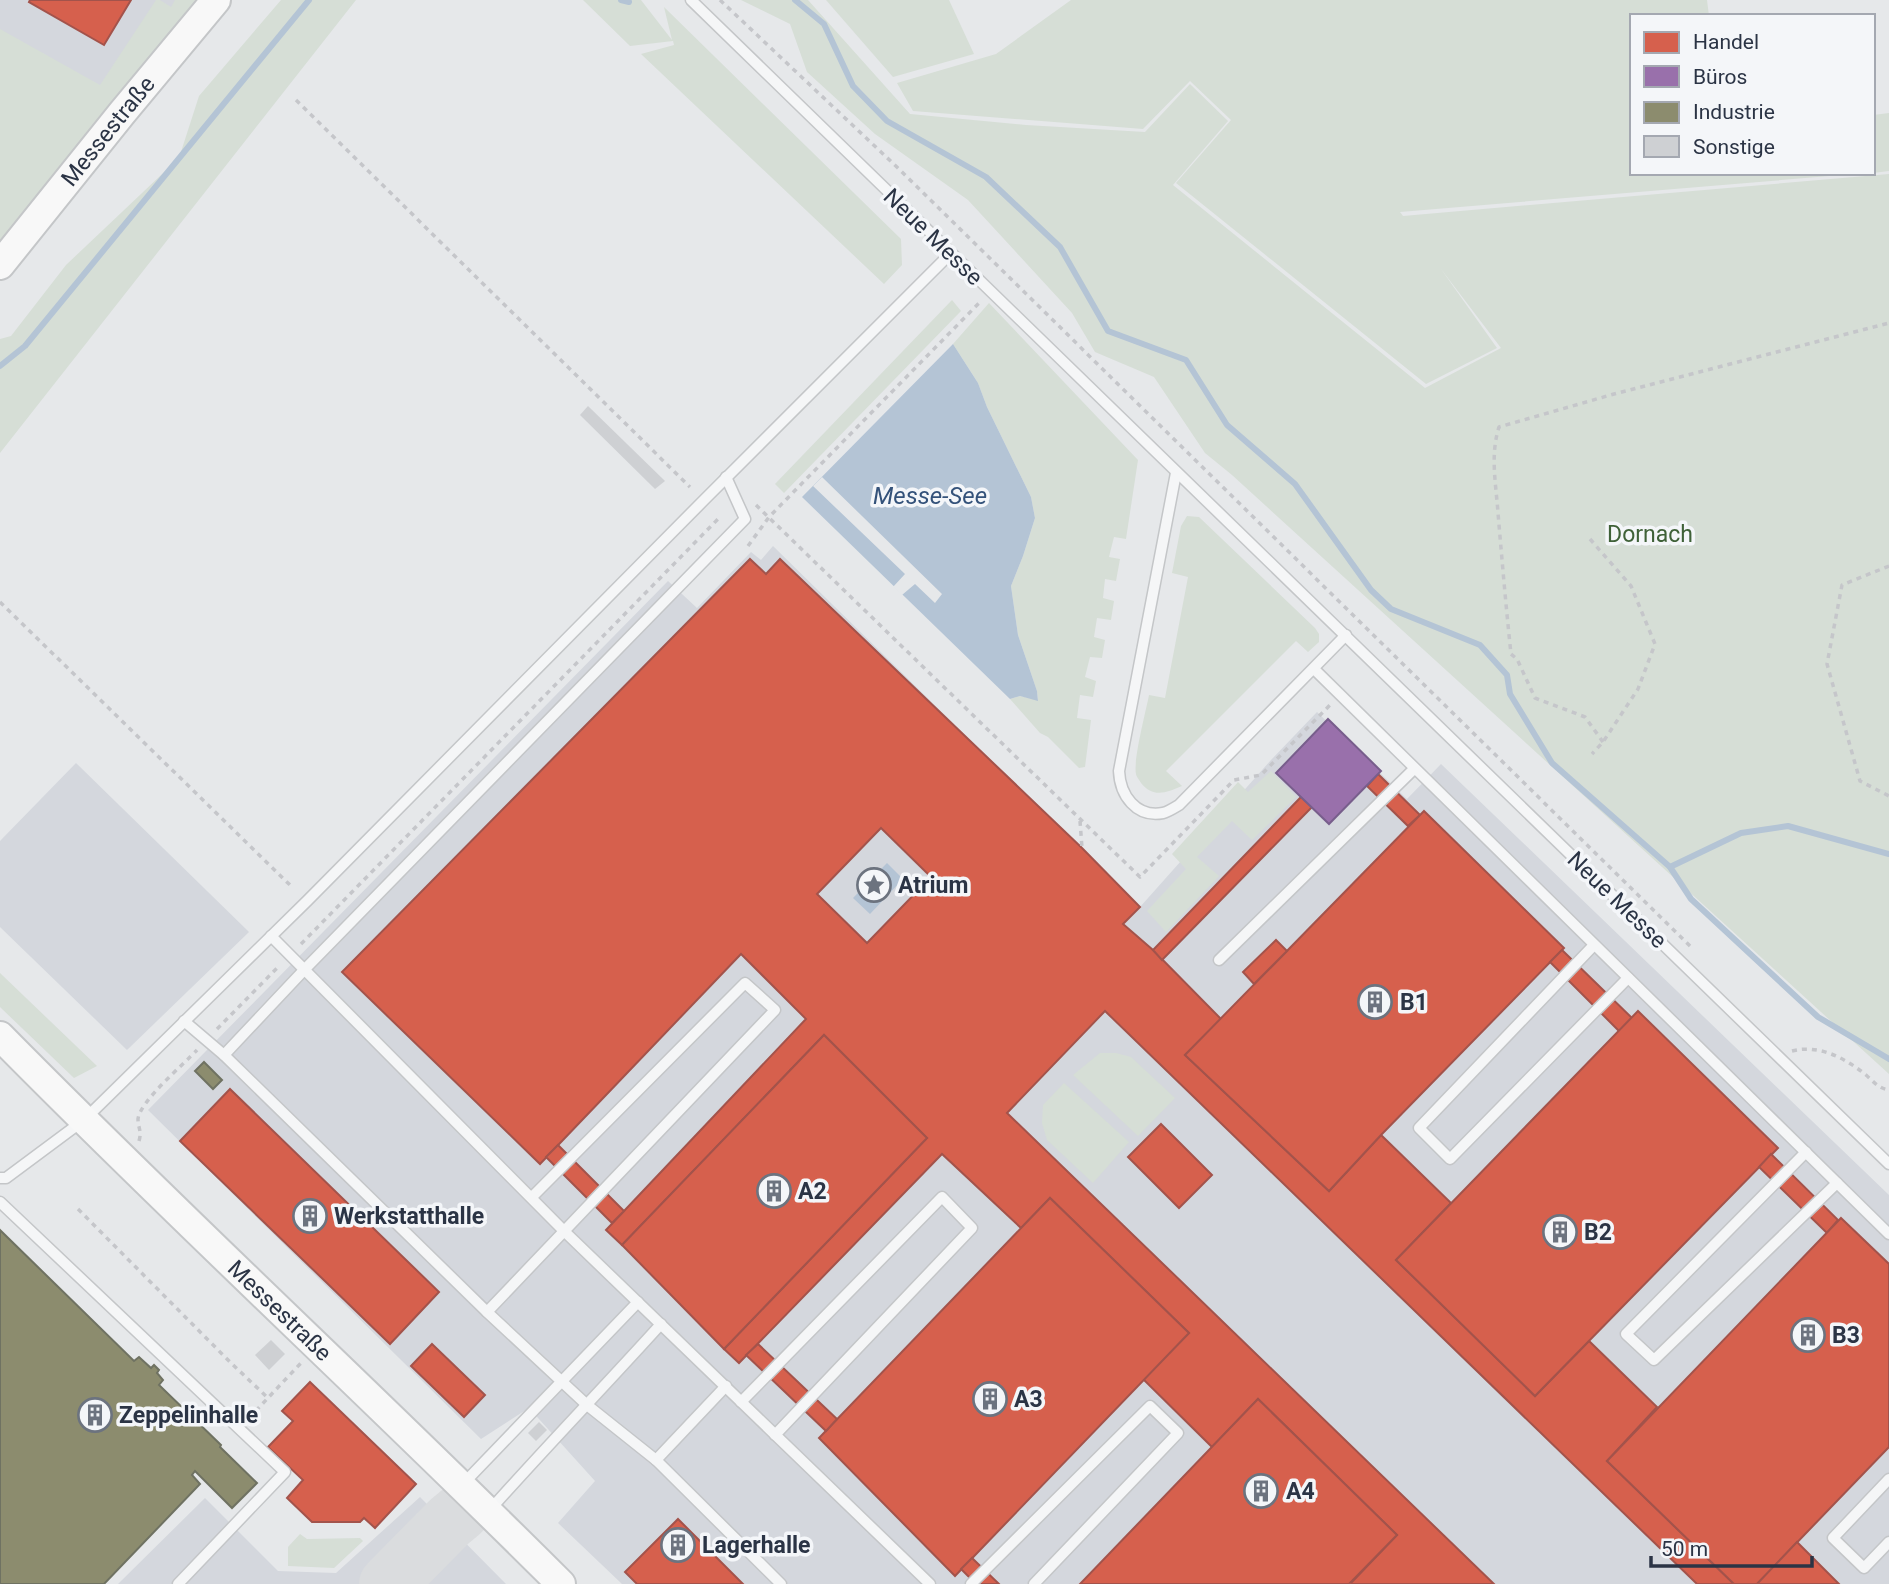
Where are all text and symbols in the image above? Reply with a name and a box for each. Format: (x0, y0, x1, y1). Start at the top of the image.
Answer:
legend (1630, 14, 1875, 175)
text: Handel (1693, 30, 1759, 54)
text: Büros (1693, 65, 1747, 89)
street label: Messestraße (55, 71, 160, 191)
text: Industrie (1693, 100, 1775, 124)
text: Sonstige (1693, 135, 1775, 159)
street label: Neue Messe (878, 183, 988, 291)
water label: Messe-See (873, 482, 987, 510)
park label: Dornach (1607, 521, 1693, 548)
street label: Neue Messe (1562, 846, 1672, 954)
place icon: Atrium (855, 866, 893, 904)
place label: Atrium (898, 872, 968, 899)
building icon: B1 (1356, 983, 1394, 1021)
place label: B1 (1400, 989, 1428, 1016)
building icon: A2 (755, 1172, 793, 1210)
place label: A2 (798, 1178, 827, 1205)
building icon: Werkstatthalle (291, 1197, 329, 1235)
place label: Werkstatthalle (334, 1203, 484, 1230)
building icon: B2 (1541, 1213, 1579, 1251)
place label: B2 (1584, 1219, 1612, 1246)
street label: Messestraße (222, 1254, 337, 1366)
building icon: B3 (1789, 1316, 1827, 1354)
place label: B3 (1832, 1322, 1860, 1349)
building icon: A3 (971, 1380, 1009, 1418)
place label: A3 (1014, 1386, 1043, 1413)
building icon: Zeppelinhalle (76, 1396, 114, 1434)
place label: Zeppelinhalle (119, 1402, 258, 1429)
building icon: A4 (1242, 1472, 1280, 1510)
place label: A4 (1286, 1478, 1315, 1505)
scale bar (1651, 1524, 1812, 1568)
building icon: Lagerhalle (659, 1526, 697, 1564)
place label: Lagerhalle (702, 1532, 811, 1559)
text: 50 m (1661, 1537, 1708, 1561)

